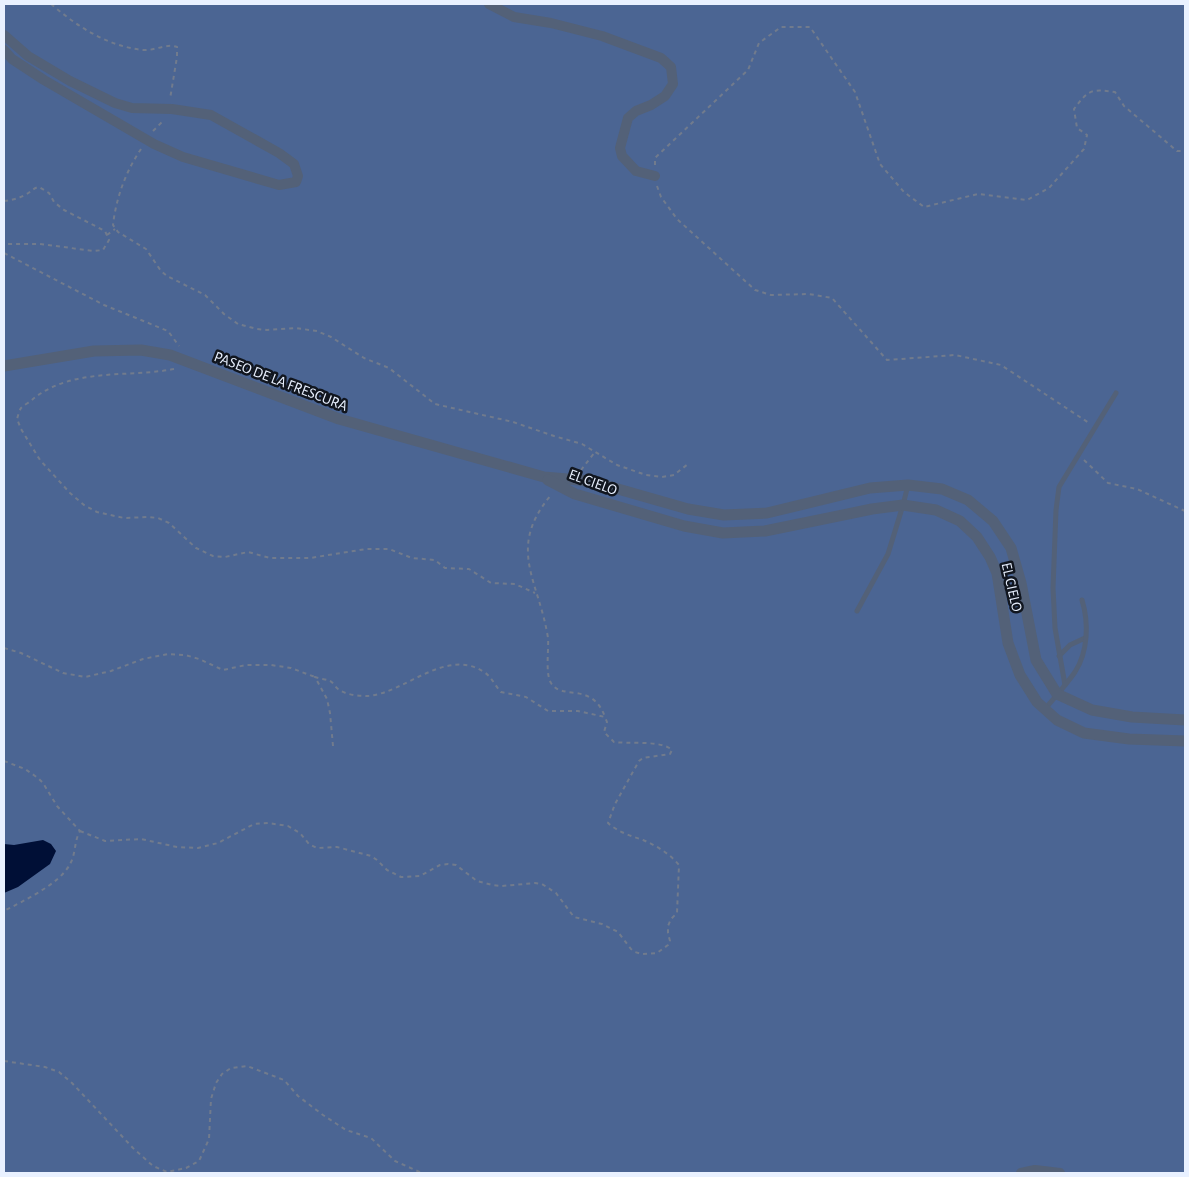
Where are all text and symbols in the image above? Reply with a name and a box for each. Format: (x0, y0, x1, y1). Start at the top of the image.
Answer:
street label: PASEO DE LA FRESCURA (212, 349, 350, 414)
street label: EL CIELO (567, 467, 619, 498)
street label: EL CIELO (999, 561, 1024, 613)

